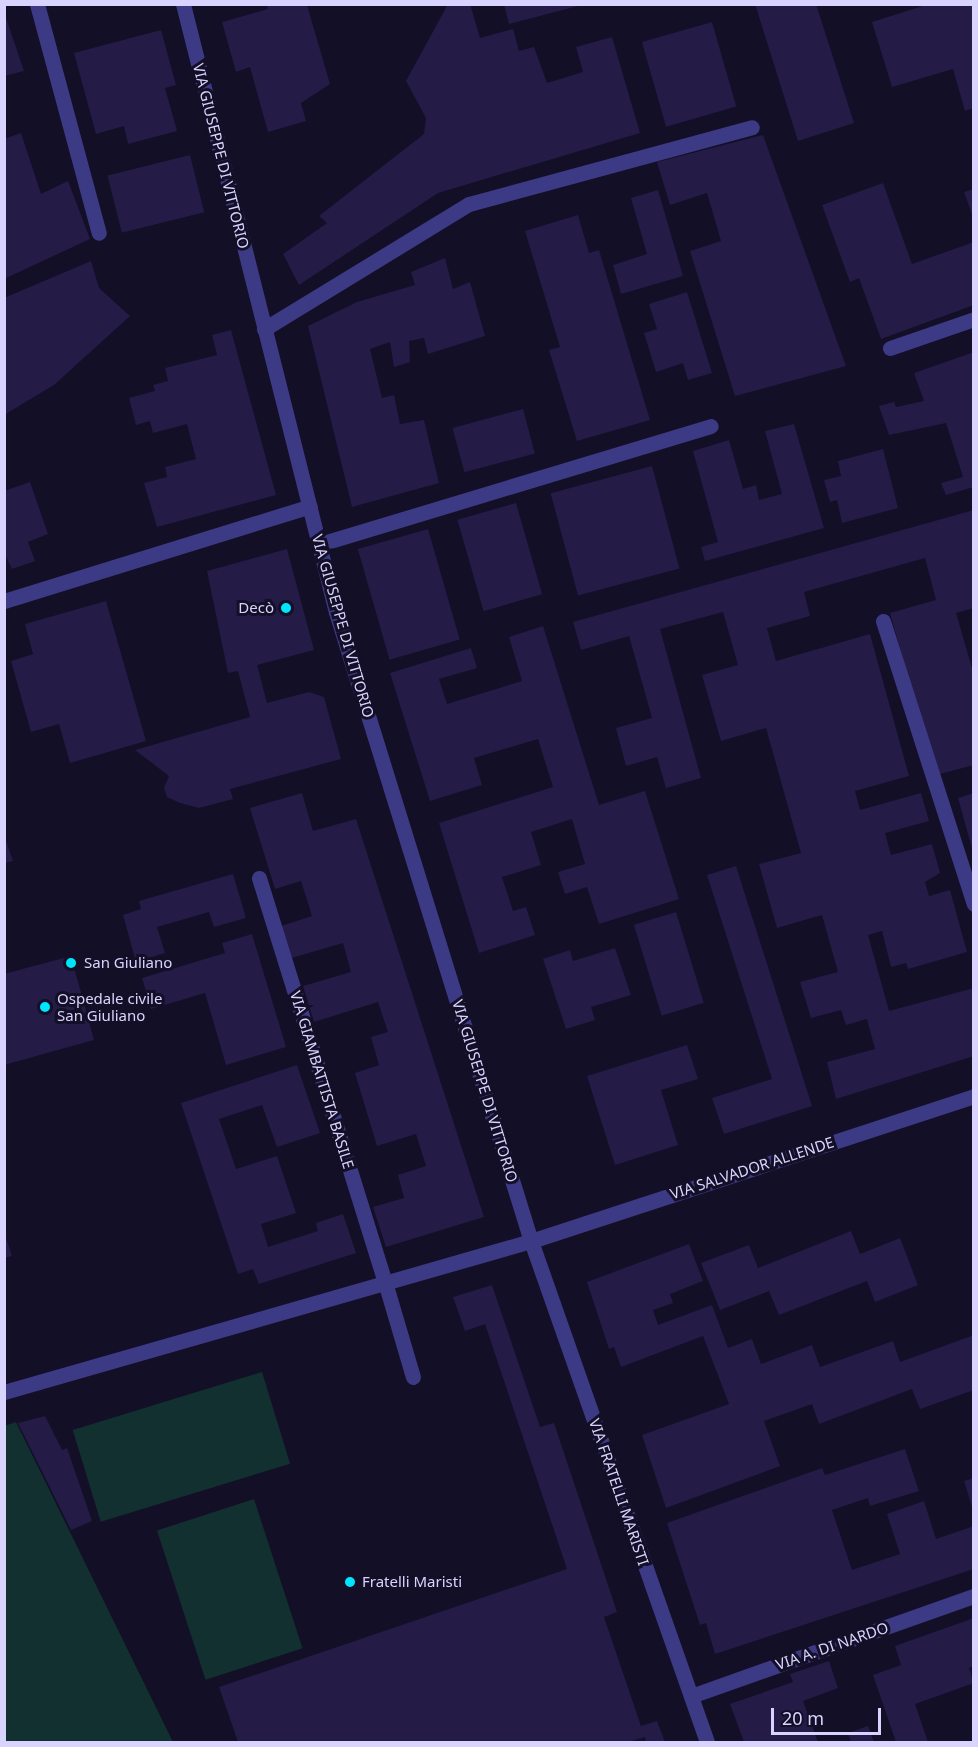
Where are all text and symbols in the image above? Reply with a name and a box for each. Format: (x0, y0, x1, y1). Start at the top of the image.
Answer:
street label: VIA GIUSEPPE DI VITTORIO (189, 62, 253, 250)
street label: VIA GIUSEPPE DI VITTORIO (308, 532, 378, 720)
place label: Decò (238, 599, 274, 617)
marker: Decò (279, 601, 293, 615)
marker: San Giuliano (62, 954, 80, 972)
place label: San Giuliano (84, 954, 172, 972)
place label: Ospedale civile San Giuliano (57, 989, 162, 1024)
street label: VIA GIAMBATTISTA BASILE (286, 989, 358, 1171)
street label: VIA GIUSEPPE DI VITTORIO (449, 997, 521, 1185)
marker: Ospedale civile San Giuliano (38, 1000, 52, 1014)
street label: VIA SALVADOR ALLENDE (668, 1133, 836, 1203)
street label: VIA FRATELLI MARISTI (585, 1416, 653, 1568)
place label: Fratelli Maristi (362, 1573, 462, 1591)
marker: Fratelli Maristi (343, 1575, 357, 1589)
street label: VIA A. DI NARDO (773, 1618, 891, 1674)
scale bar (774, 1696, 884, 1734)
text: 20 m (782, 1706, 824, 1730)

